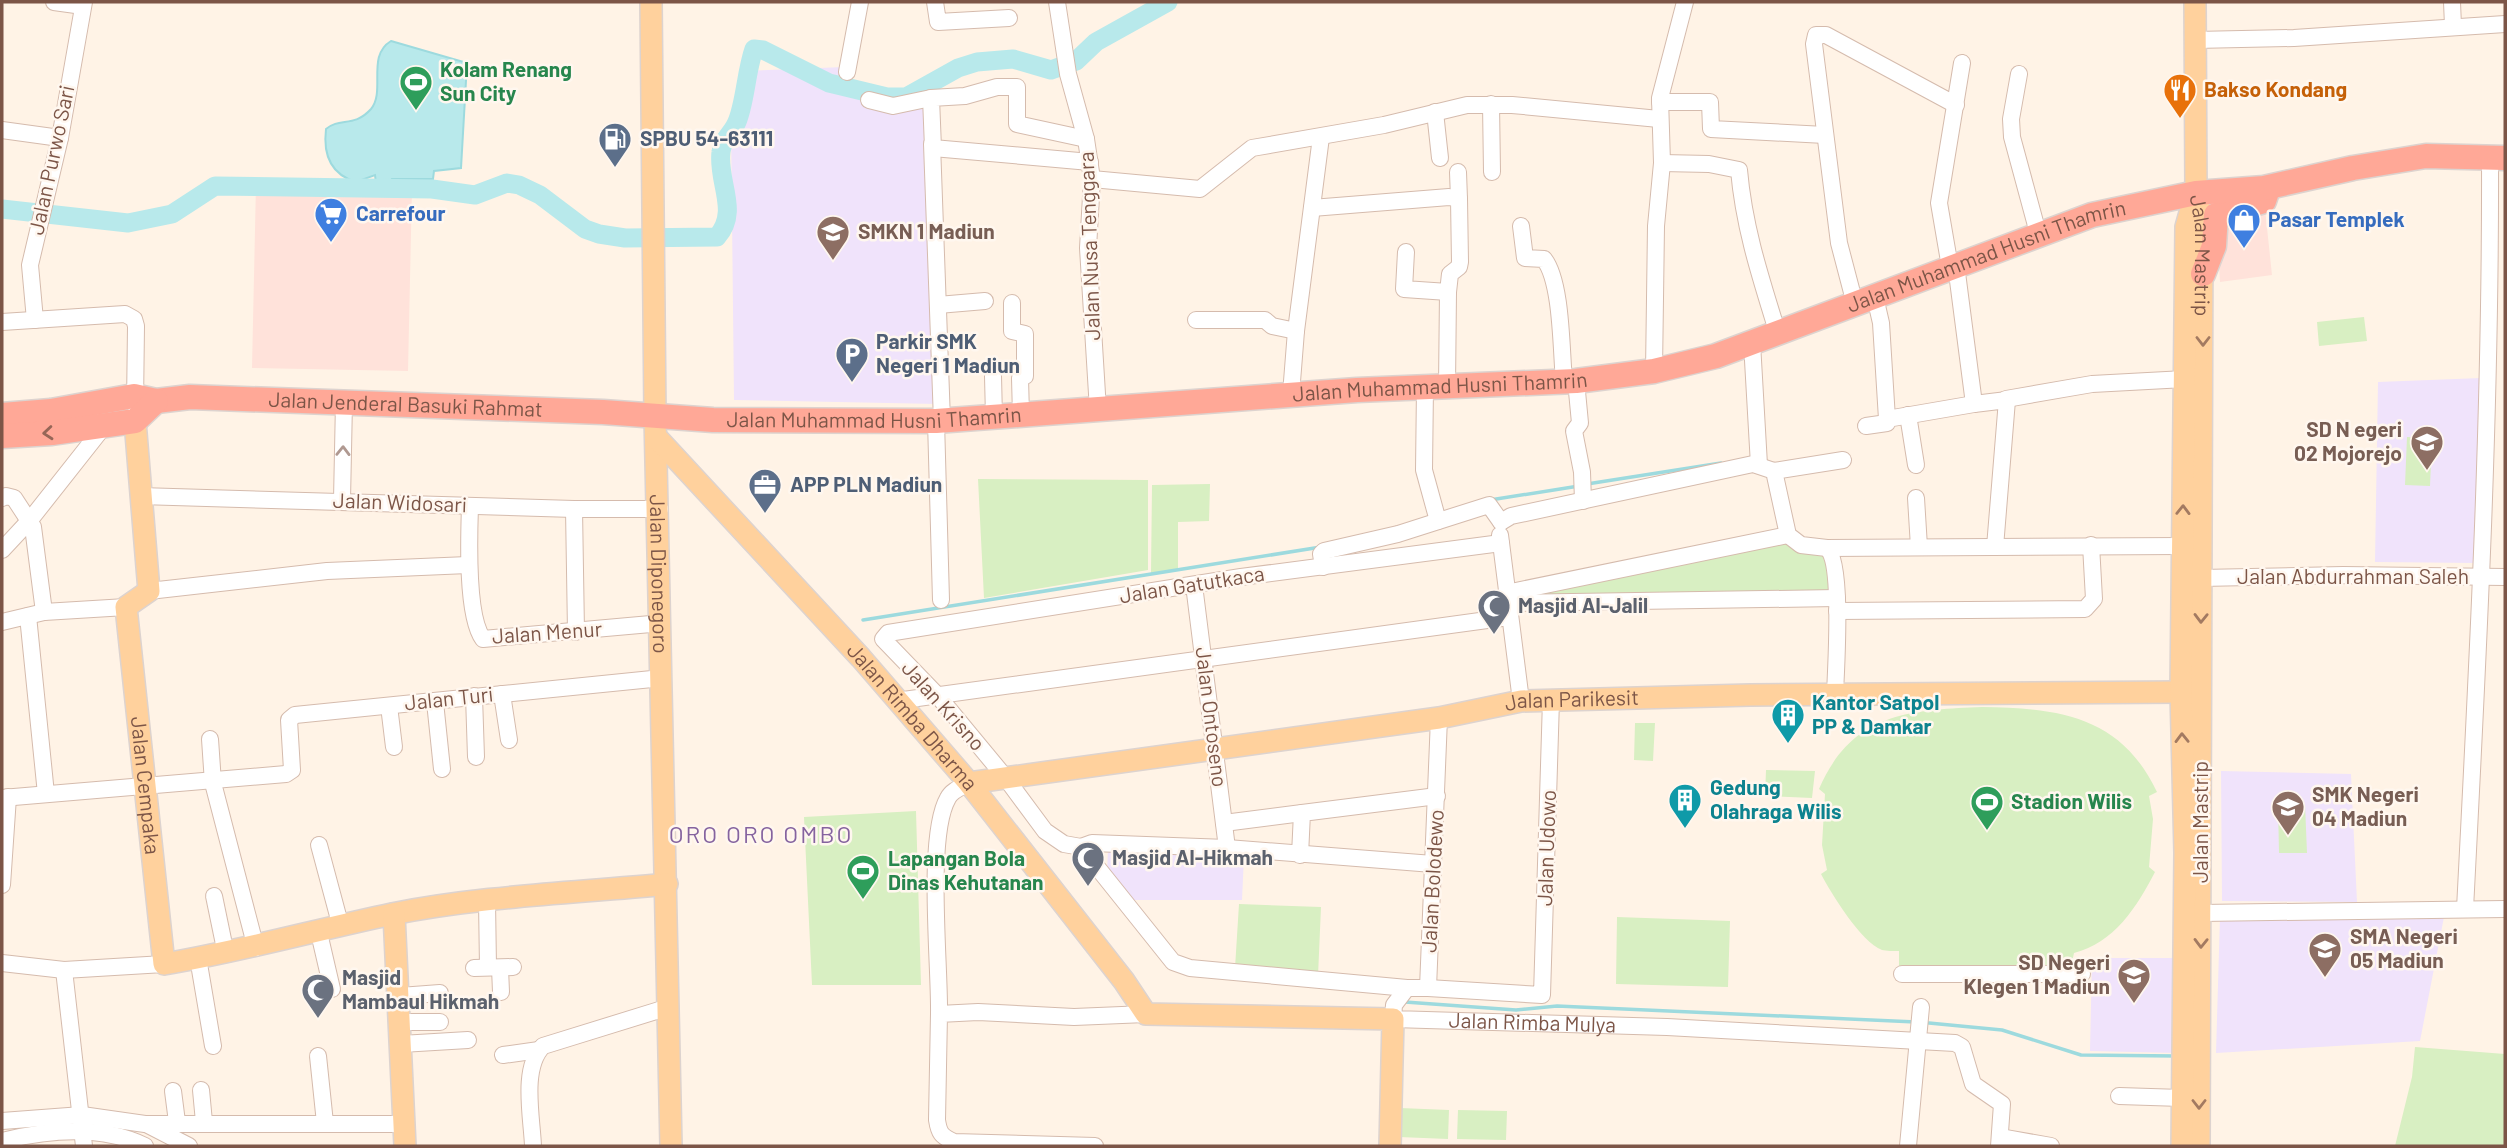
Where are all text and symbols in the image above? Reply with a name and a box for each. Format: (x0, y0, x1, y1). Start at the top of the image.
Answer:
place label: Kolam Renang Sun City (440, 56, 572, 105)
sports icon: Kolam Renang Sun City (397, 63, 435, 112)
restaurant icon: Bakso Kondang (2161, 71, 2199, 120)
place label: Bakso Kondang (2204, 76, 2347, 101)
street label: Jalan Purwo Sari (22, 83, 79, 237)
fuel station icon: SPBU 54-63111 (596, 120, 634, 169)
place label: SPBU 54-63111 (640, 125, 773, 150)
street label: Jalan Nusa Tenggara (1073, 151, 1104, 341)
street label: Jalan Mastrip (2186, 192, 2216, 317)
street label: Jalan Muhammad Husni Thamrin (1843, 194, 2128, 317)
supermarket icon: Carrefour (312, 195, 350, 244)
place label: Carrefour (356, 200, 445, 225)
shop icon: Pasar Templek (2225, 201, 2263, 250)
place label: Pasar Templek (2268, 206, 2405, 231)
school or university icon: SMKN 1 Madiun (814, 213, 852, 262)
place label: SMKN 1 Madiun (858, 218, 995, 243)
place label: Parkir SMK Negeri 1 Madiun (876, 328, 1020, 377)
parking icon: Parkir SMK Negeri 1 Madiun (833, 335, 871, 384)
one-way arrow (2195, 336, 2211, 347)
street label: Jalan Muhammad Husni Thamrin (1292, 366, 1589, 406)
street label: Jalan Jenderal Basuki Rahmat (268, 386, 543, 421)
street label: Jalan Muhammad Husni Thamrin (726, 401, 1022, 432)
place label: SD N egeri 02 Mojorejo (2294, 416, 2402, 465)
school or university icon: SD N egeri 02 Mojorejo (2408, 423, 2446, 472)
one-way arrow (42, 425, 53, 440)
one-way arrow (335, 445, 351, 456)
office icon: APP PLN Madiun (746, 466, 784, 515)
place label: APP PLN Madiun (790, 471, 942, 496)
street label: Jalan Widosari (332, 487, 468, 516)
street label: Jalan Diponegoro (646, 494, 674, 654)
one-way arrow (2175, 505, 2191, 515)
street label: Jalan Gatutkaca (1117, 560, 1266, 607)
street label: Jalan Abdurrahman Saleh (2237, 563, 2469, 588)
mosque icon: Masjid Al-Jalil (1475, 587, 1513, 636)
place label: Masjid Al-Jalil (1518, 592, 1648, 617)
one-way arrow (2193, 613, 2209, 623)
street label: Jalan Menur (491, 615, 603, 648)
street label: Jalan Rimba Dharma (842, 637, 984, 795)
street label: Jalan Ontoseno (1191, 645, 1233, 788)
street label: Jalan Krisno (897, 655, 991, 755)
street label: Jalan Turi (403, 680, 495, 715)
street label: Jalan Parikesit (1502, 684, 1639, 715)
place label: Kantor Satpol PP & Damkar (1812, 689, 1939, 738)
building icon: Kantor Satpol PP & Damkar (1769, 696, 1807, 745)
street label: Jalan Cempaka (127, 715, 166, 856)
one-way arrow (2174, 732, 2190, 743)
street label: Jalan Mastrip (2187, 761, 2212, 883)
place label: Gedung Olahraga Wilis (1710, 774, 1842, 823)
building icon: Gedung Olahraga Wilis (1666, 781, 1704, 830)
place label: SMK Negeri 04 Madiun (2312, 781, 2419, 830)
sports icon: Stadion Wilis (1968, 783, 2006, 832)
place label: Stadion Wilis (2011, 788, 2132, 813)
school or university icon: SMK Negeri 04 Madiun (2269, 788, 2307, 837)
street label: Jalan Udowo (1531, 789, 1560, 906)
street label: Jalan Bolodewo (1415, 809, 1448, 953)
district label: ORO ORO OMBO (669, 819, 853, 848)
mosque icon: Masjid Al-Hikmah (1069, 839, 1107, 888)
place label: Masjid Al-Hikmah (1112, 844, 1273, 869)
place label: Lapangan Bola Dinas Kehutanan (888, 845, 1044, 894)
sports icon: Lapangan Bola Dinas Kehutanan (844, 852, 882, 901)
place label: SMA Negeri 05 Madiun (2350, 923, 2458, 972)
school or university icon: SMA Negeri 05 Madiun (2306, 930, 2344, 979)
one-way arrow (2193, 938, 2209, 949)
place label: SD Negeri Klegen 1 Madiun (1964, 949, 2110, 998)
school or university icon: SD Negeri Klegen 1 Madiun (2115, 956, 2153, 1005)
place label: Masjid Mambaul Hikmah (342, 964, 499, 1013)
mosque icon: Masjid Mambaul Hikmah (299, 971, 337, 1020)
street label: Jalan Rimba Mulya (1448, 1007, 1616, 1037)
one-way arrow (2191, 1099, 2207, 1109)

